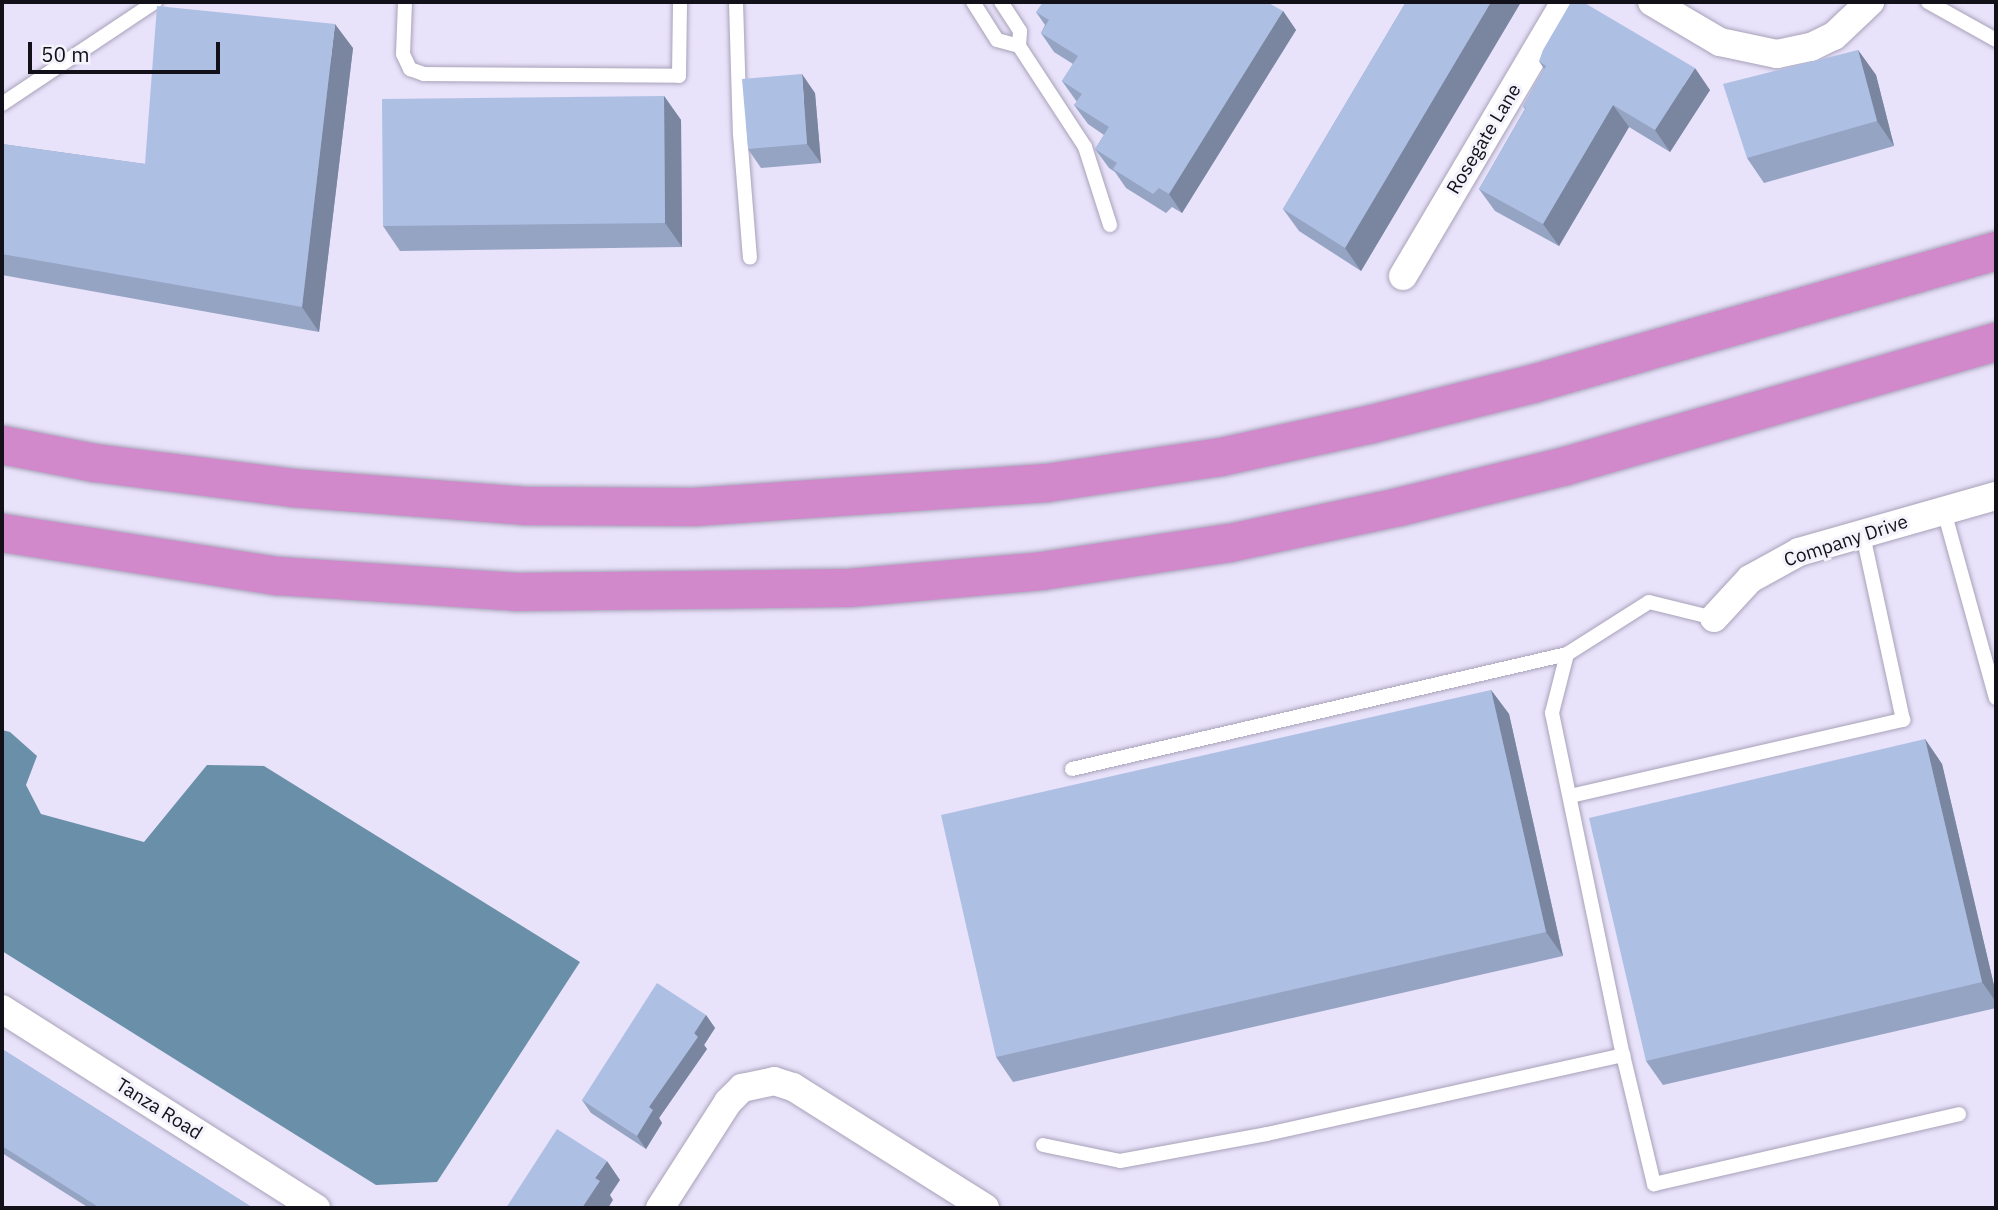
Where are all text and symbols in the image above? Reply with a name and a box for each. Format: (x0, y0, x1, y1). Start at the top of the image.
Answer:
scale bar (32, 28, 224, 72)
text: 50 m (41, 40, 90, 68)
street label: Rosegate Lane (1442, 80, 1526, 198)
street label: Company Drive (1781, 510, 1911, 572)
street label: Tanza Road (112, 1073, 206, 1145)

